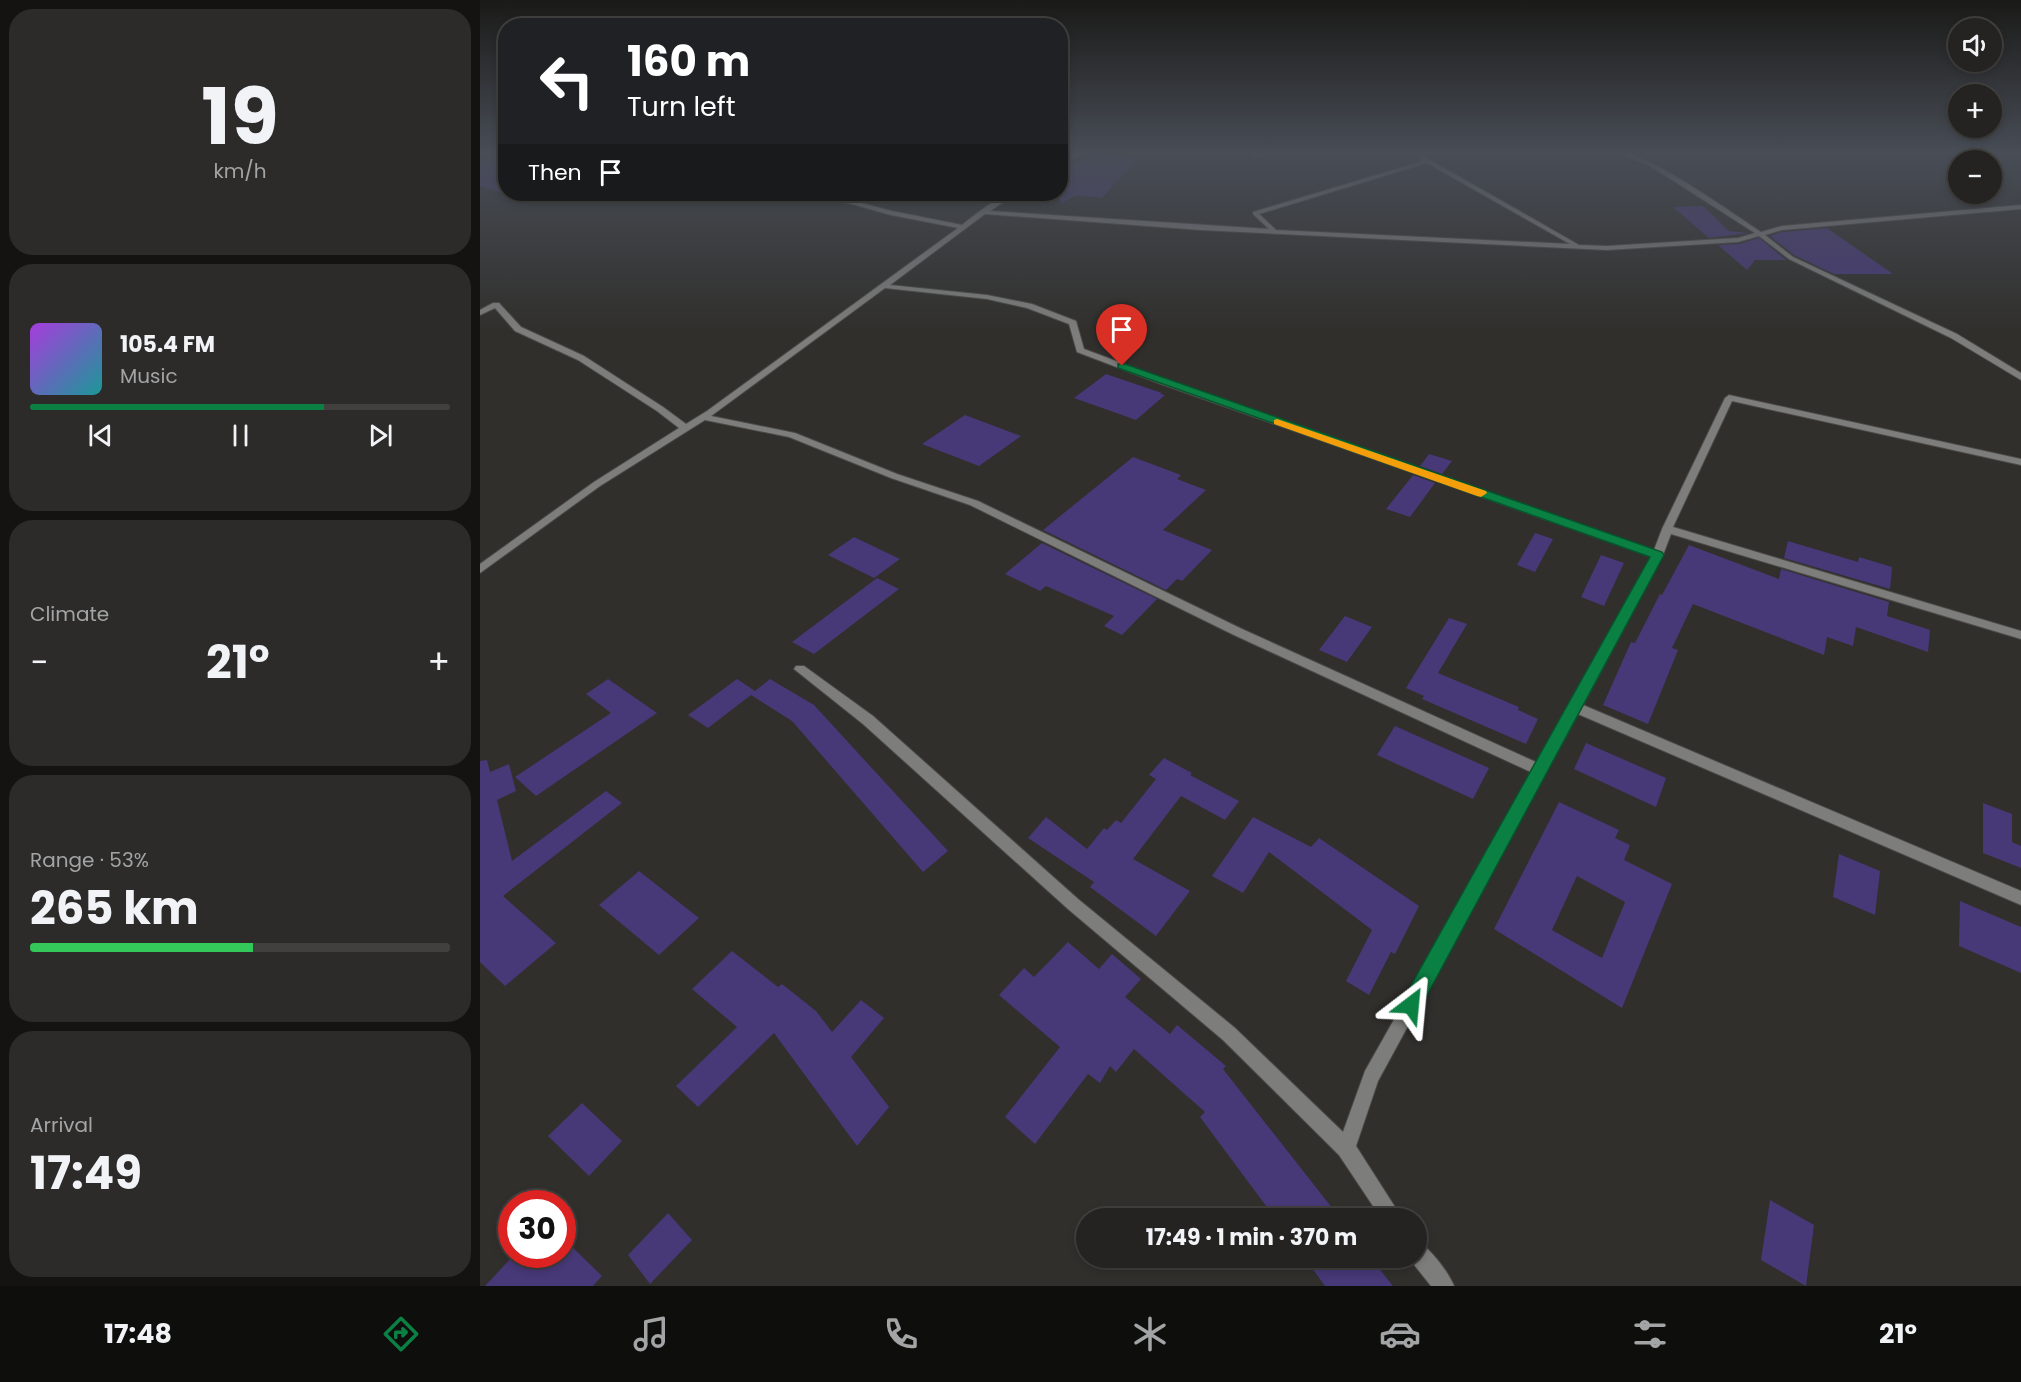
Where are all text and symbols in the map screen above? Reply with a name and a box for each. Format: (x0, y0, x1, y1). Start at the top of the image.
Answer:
map controls (1948, 18, 2002, 204)
button: sound (1948, 18, 2002, 72)
text: 160 m (627, 32, 750, 91)
icon: left (528, 42, 606, 120)
text: 19 (201, 62, 279, 171)
button: + (1948, 84, 2002, 138)
text: Turn left (627, 88, 736, 125)
button: − (1948, 150, 2002, 204)
icon: arrive (594, 156, 627, 189)
text: km/h (213, 157, 267, 185)
text: Then (528, 157, 582, 188)
pin (1096, 304, 1147, 366)
icon: arrive (1105, 313, 1138, 346)
text: 105.4 FM (120, 329, 215, 360)
text: Music (120, 362, 178, 390)
icon: previous (84, 419, 117, 452)
icon: pause (224, 419, 257, 452)
icon: next (364, 419, 397, 452)
text: Climate (30, 600, 109, 628)
text: 21° (206, 631, 270, 694)
text: − (30, 639, 48, 686)
text: + (427, 639, 450, 686)
text: Range · 53% (30, 846, 149, 874)
text: 265 km (30, 877, 199, 940)
position arrow (1379, 973, 1443, 1037)
text: Arrival (30, 1111, 93, 1139)
text: 17:49 (30, 1142, 142, 1205)
speed limit sign: 30 (498, 1190, 576, 1268)
text: 17:49 · 1 min · 370 m (1146, 1222, 1357, 1253)
icon: directions (380, 1313, 422, 1355)
icon: music (630, 1313, 672, 1355)
icon: phone (880, 1313, 922, 1355)
icon: climate (1129, 1313, 1171, 1355)
icon: car (1379, 1313, 1421, 1355)
icon: filters (1629, 1313, 1671, 1355)
text: 17:48 (104, 1315, 172, 1352)
text: 21° (1879, 1315, 1917, 1352)

